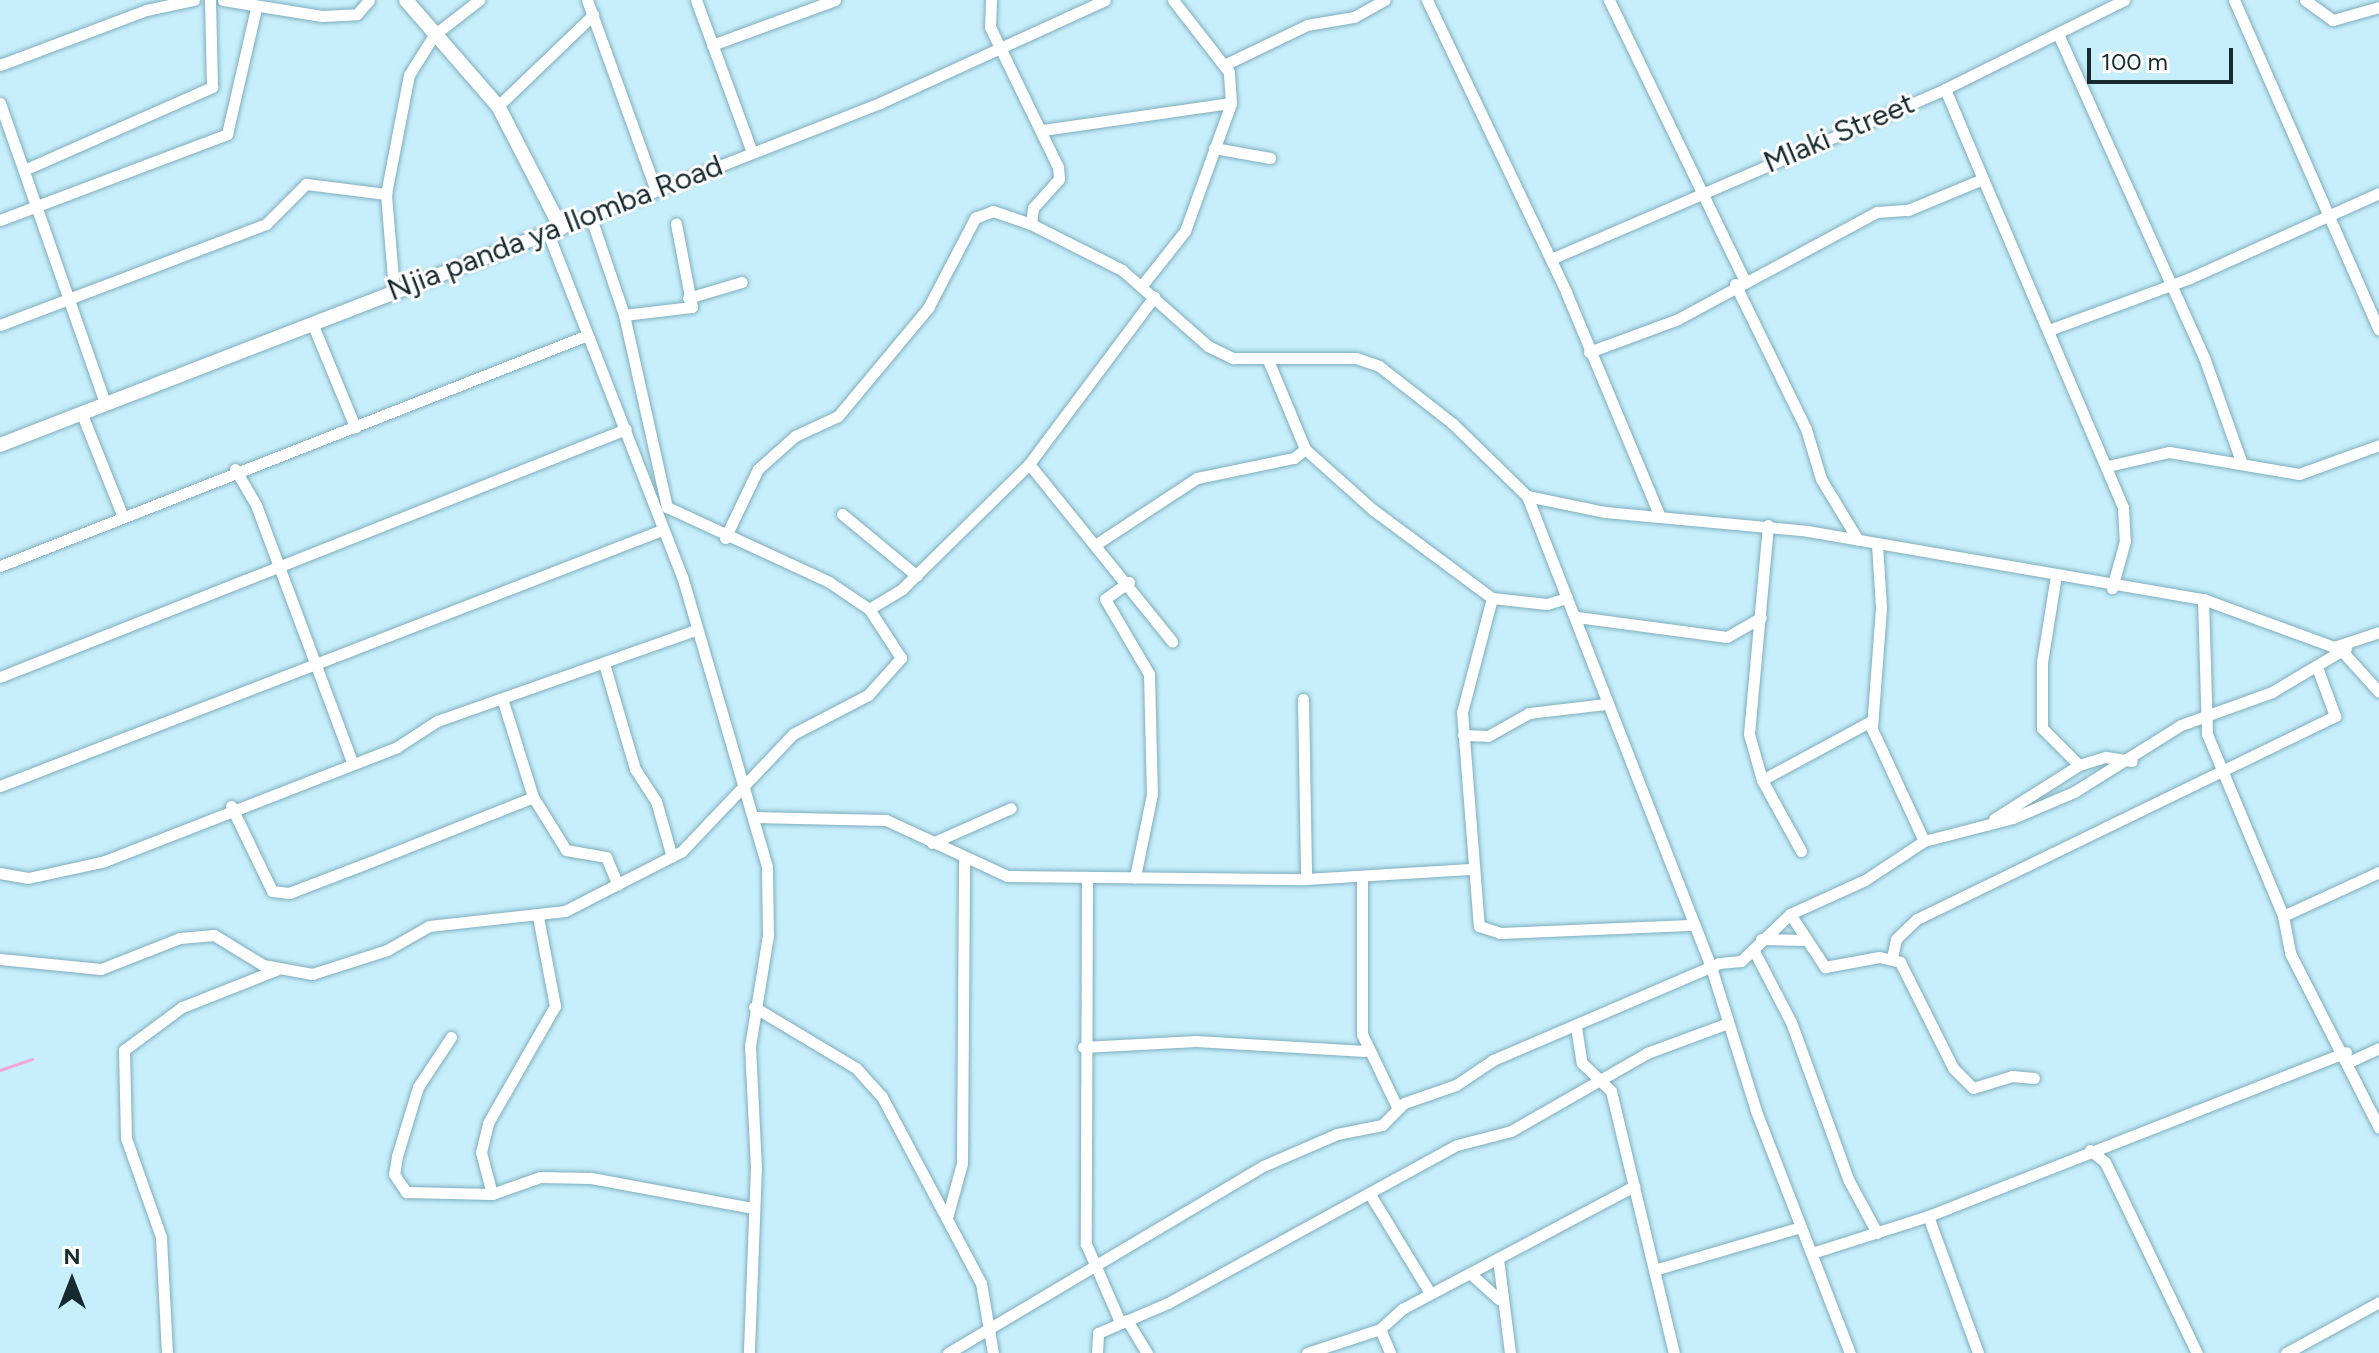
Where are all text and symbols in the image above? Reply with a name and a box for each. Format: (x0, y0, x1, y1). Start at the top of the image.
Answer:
scale bar (2091, 32, 2237, 82)
text: 100 m (2101, 47, 2168, 76)
street label: Mlaki Street (1758, 85, 1920, 181)
street label: Njia panda ya Ilomba Road (382, 147, 728, 309)
north arrow (32, 1241, 112, 1321)
text: N (63, 1243, 81, 1270)

